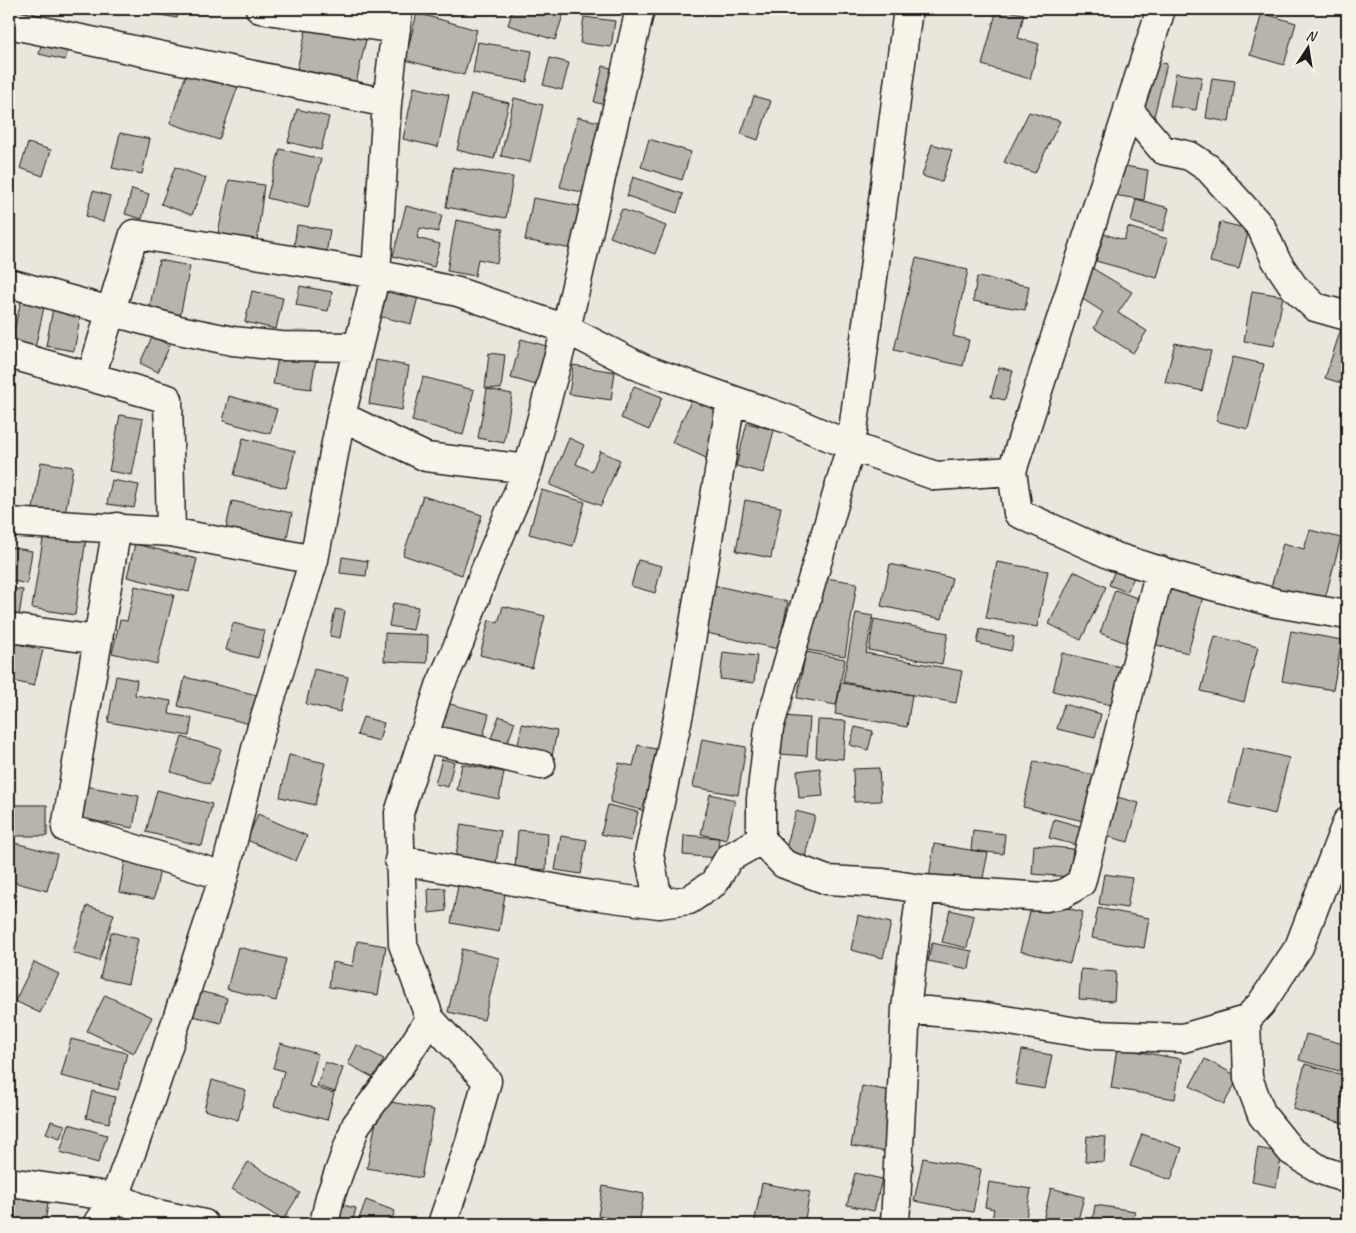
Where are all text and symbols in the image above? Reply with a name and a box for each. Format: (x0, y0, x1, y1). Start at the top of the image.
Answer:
north arrow (1284, 22, 1334, 72)
text: N (1305, 27, 1319, 45)

